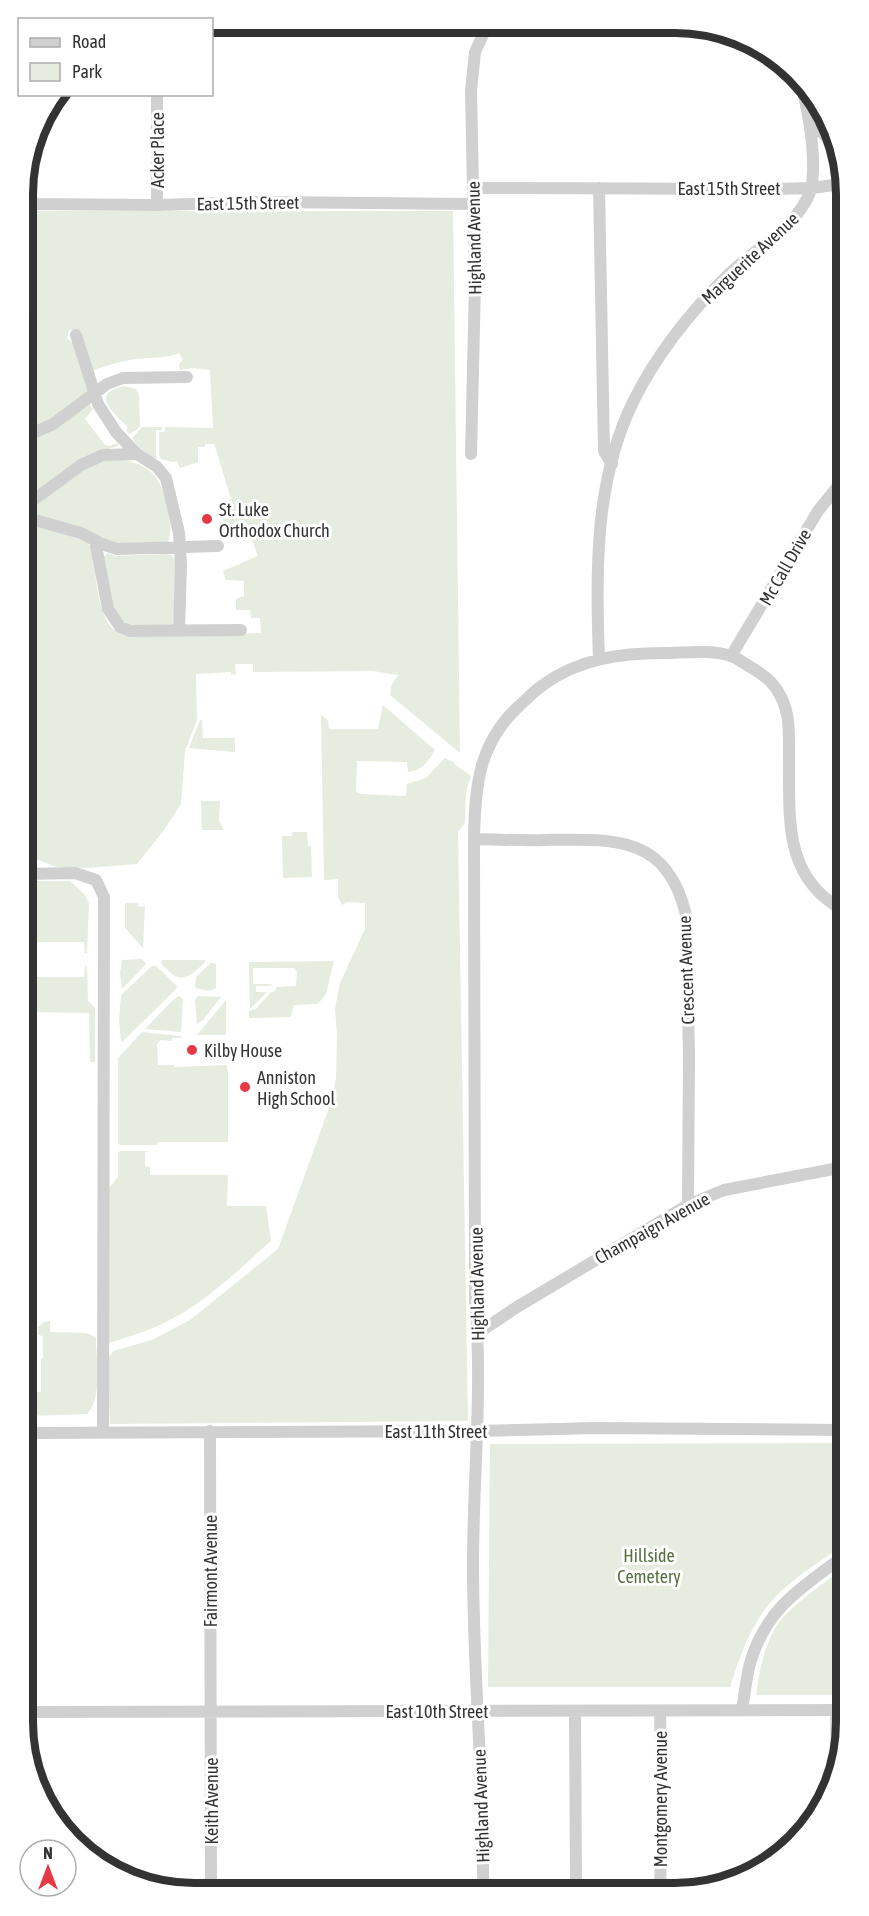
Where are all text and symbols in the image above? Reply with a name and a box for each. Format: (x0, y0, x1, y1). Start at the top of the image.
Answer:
legend (18, 18, 213, 96)
text: Road (72, 31, 106, 52)
text: Park (72, 61, 102, 82)
street label: Acker Place (147, 112, 168, 188)
street label: East 15th Street (678, 178, 780, 199)
street label: Highland Avenue (463, 181, 485, 295)
street label: East 15th Street (196, 192, 300, 214)
street label: Marguerite Avenue (697, 208, 803, 308)
place label: St. Luke Orthodox Church (219, 499, 330, 541)
marker: St. Luke Orthodox Church (200, 512, 214, 526)
street label: Mc Call Drive (755, 525, 815, 609)
street label: Crescent Avenue (674, 915, 698, 1025)
place label: Kilby House (204, 1040, 282, 1061)
marker: Kilby House (185, 1043, 199, 1057)
place label: Anniston High School (257, 1067, 335, 1109)
marker: Anniston High School (238, 1080, 252, 1094)
street label: Champaign Avenue (591, 1188, 713, 1268)
street label: Highland Avenue (466, 1227, 488, 1341)
street label: East 11th Street (385, 1421, 487, 1442)
street label: Fairmont Avenue (200, 1515, 221, 1627)
park label: Hillside Cemetery (617, 1545, 681, 1587)
street label: East 10th Street (386, 1701, 488, 1722)
street label: Montgomery Avenue (650, 1731, 671, 1867)
street label: Highland Avenue (469, 1749, 493, 1863)
street label: Keith Avenue (201, 1758, 222, 1844)
north arrow (18, 1838, 78, 1898)
text: N (43, 1844, 53, 1862)

